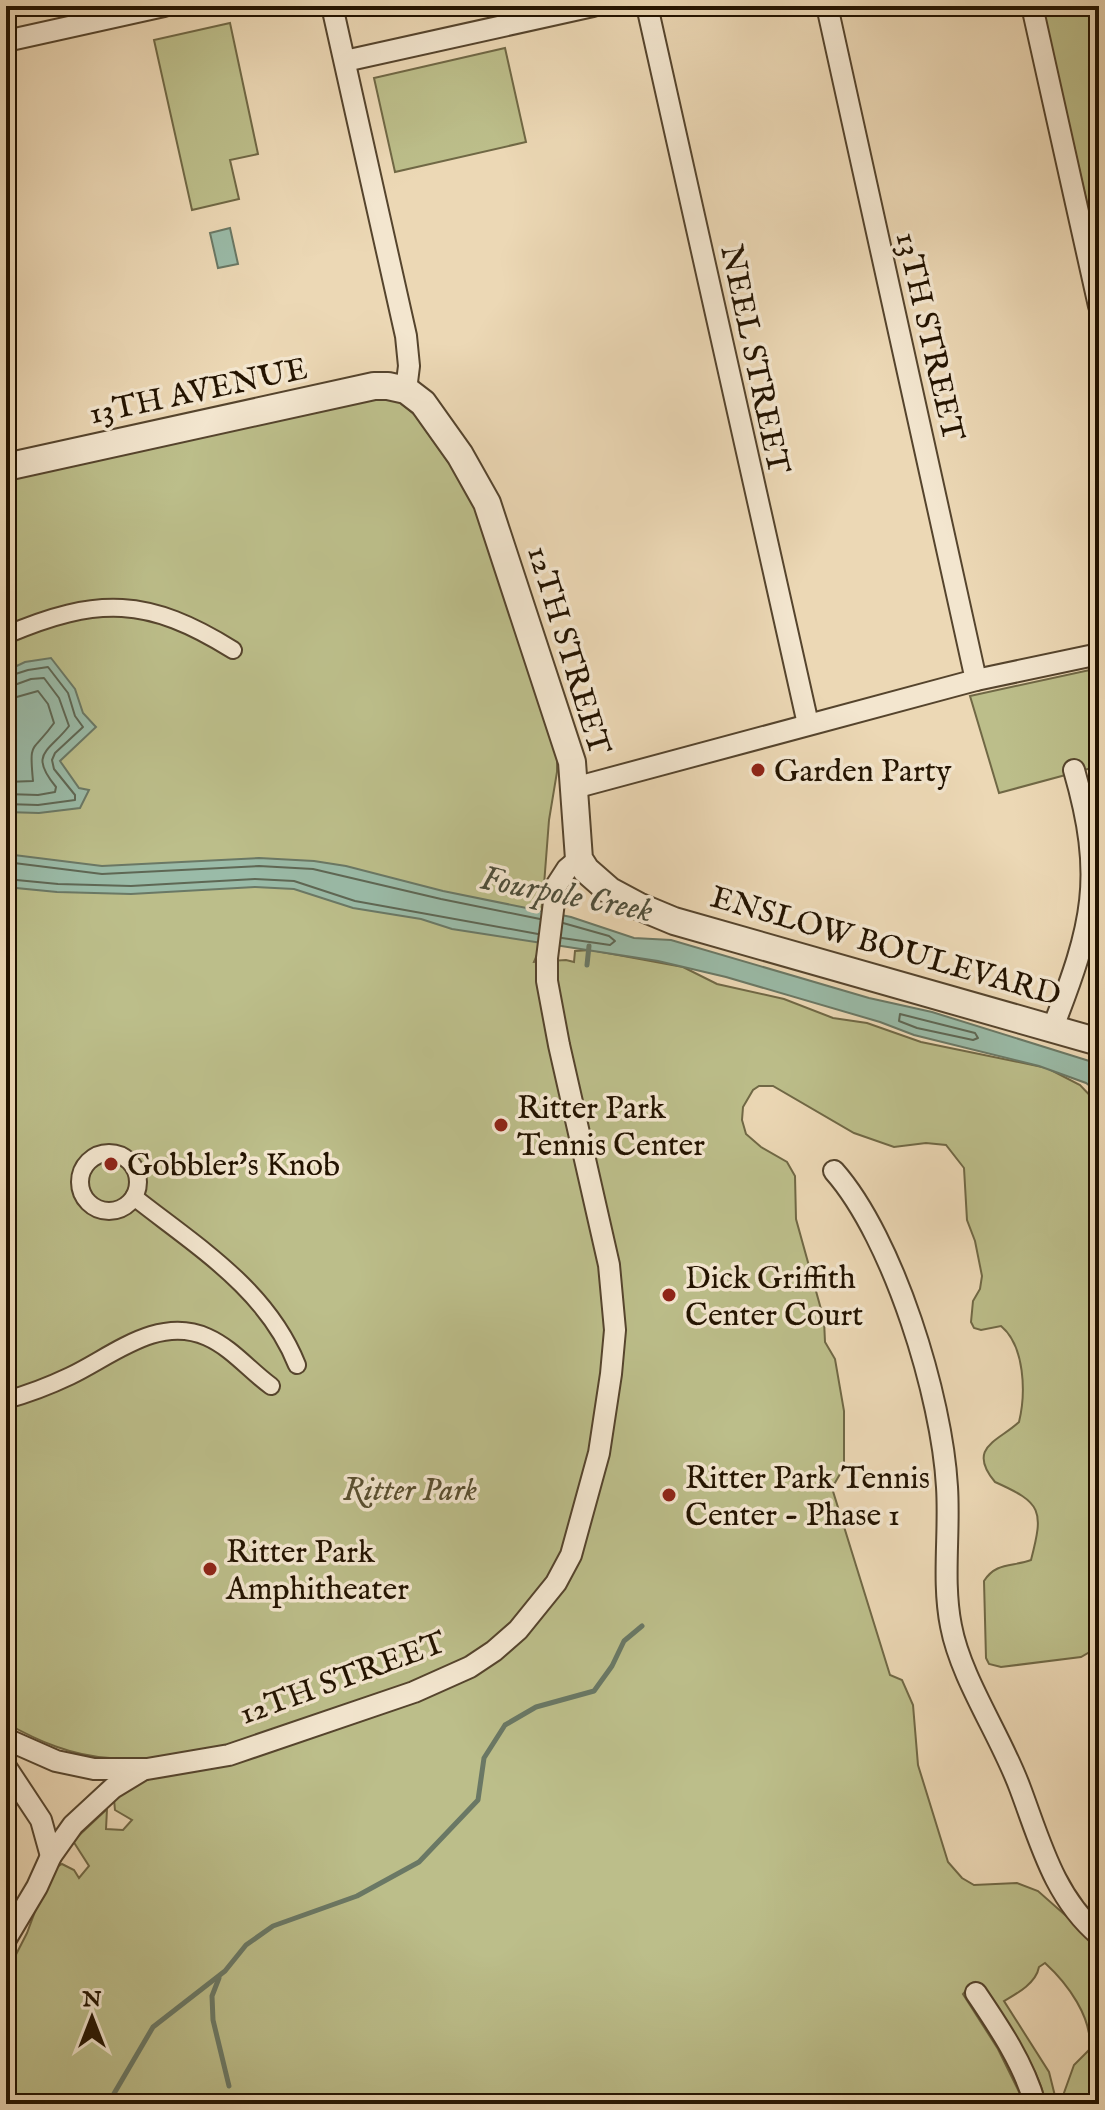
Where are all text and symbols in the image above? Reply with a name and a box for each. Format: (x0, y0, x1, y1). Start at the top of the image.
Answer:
street label: 13TH STREET (885, 228, 973, 445)
street label: NEEL STREET (709, 241, 798, 478)
street label: 13TH AVENUE (86, 349, 311, 436)
street label: 12TH STREET (516, 541, 619, 760)
place label: Garden Party (774, 752, 952, 793)
marker: Garden Party (749, 761, 767, 779)
water label: Fourpole Creek (477, 858, 657, 933)
street label: ENSLOW BOULEVARD (705, 878, 1065, 1017)
place label: Ritter Park Tennis Center (517, 1089, 705, 1167)
marker: Ritter Park Tennis Center (492, 1116, 510, 1134)
place label: Gobbler's Knob (127, 1146, 340, 1187)
marker: Gobbler's Knob (102, 1155, 120, 1173)
place label: Dick Griffith Center Court (685, 1259, 863, 1337)
marker: Dick Griffith Center Court (660, 1286, 678, 1304)
place label: Ritter Park Tennis Center - Phase 1 (685, 1459, 930, 1537)
park label: Ritter Park (343, 1471, 477, 1512)
marker: Ritter Park Tennis Center - Phase 1 (660, 1486, 678, 1504)
place label: Ritter Park Amphitheater (225, 1533, 409, 1611)
marker: Ritter Park Amphitheater (201, 1560, 219, 1578)
street label: 12TH STREET (234, 1623, 451, 1736)
north arrow (52, 1978, 132, 2058)
text: N (81, 1986, 102, 2014)

